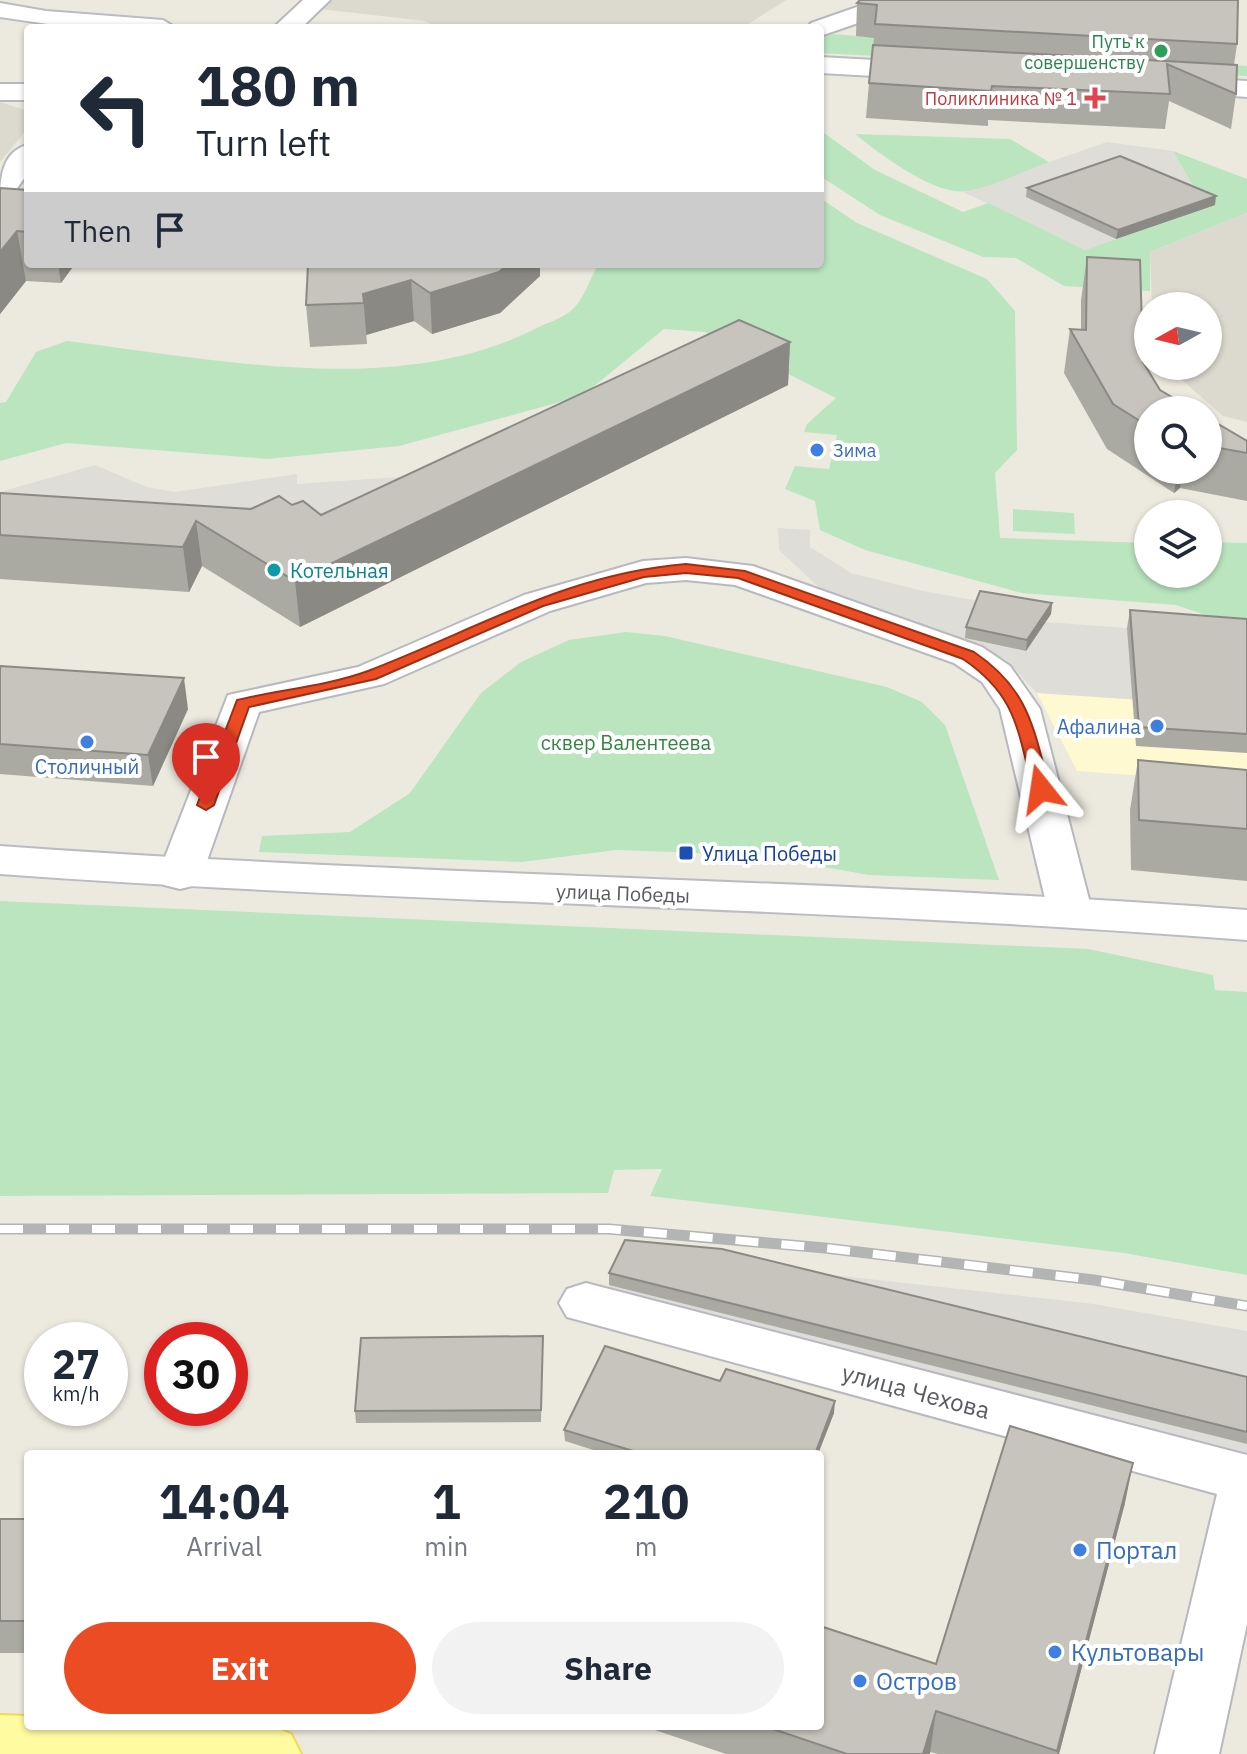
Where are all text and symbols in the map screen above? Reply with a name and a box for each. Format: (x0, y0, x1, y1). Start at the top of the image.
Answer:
place label: Путь к совершенству (1024, 30, 1145, 74)
marker: Путь к совершенству (1152, 42, 1170, 60)
text: 180 m (196, 49, 360, 121)
icon: left (64, 56, 168, 160)
place label: Поликлиника № 1 (925, 87, 1077, 110)
marker: Поликлиника № 1 (1084, 87, 1106, 109)
text: Turn left (196, 119, 331, 166)
icon: arrive (148, 208, 192, 252)
text: Then (64, 211, 132, 250)
north arrow (1134, 292, 1222, 380)
map controls (1134, 292, 1222, 588)
button: search (1134, 396, 1222, 484)
place label: Зима (833, 439, 877, 462)
marker: Зима (808, 441, 826, 459)
button: layers (1134, 500, 1222, 588)
place label: Котельная (290, 557, 389, 584)
marker: Котельная (265, 561, 283, 579)
place label: Афалина (1057, 713, 1141, 740)
marker: Афалина (1148, 717, 1166, 735)
pin (172, 723, 240, 805)
park label: сквер Валентеева (541, 729, 712, 756)
marker: Столичный (78, 733, 96, 751)
icon: arrive (184, 735, 228, 779)
position arrow (999, 747, 1083, 831)
place label: Столичный (35, 753, 139, 780)
place label: Улица Победы (702, 840, 837, 867)
marker: Улица Победы (677, 844, 695, 862)
street label: улица Победы (556, 877, 690, 909)
speed limit sign: 30 (144, 1322, 248, 1426)
text: 27 (52, 1338, 100, 1390)
street label: улица Чехова (838, 1356, 994, 1426)
text: km/h (52, 1380, 100, 1407)
text: 14:04 (159, 1470, 290, 1532)
text: 1 (432, 1470, 461, 1532)
text: 210 (603, 1470, 689, 1532)
text: Arrival (186, 1529, 262, 1563)
text: min (424, 1529, 468, 1563)
text: m (635, 1529, 657, 1563)
place label: Портал (1096, 1534, 1177, 1566)
marker: Портал (1071, 1541, 1089, 1559)
button: Exit (64, 1622, 416, 1714)
button: Share (432, 1622, 784, 1714)
place label: Культовары (1071, 1636, 1204, 1668)
marker: Культовары (1046, 1643, 1064, 1661)
place label: Остров (876, 1665, 957, 1697)
marker: Остров (851, 1672, 869, 1690)

